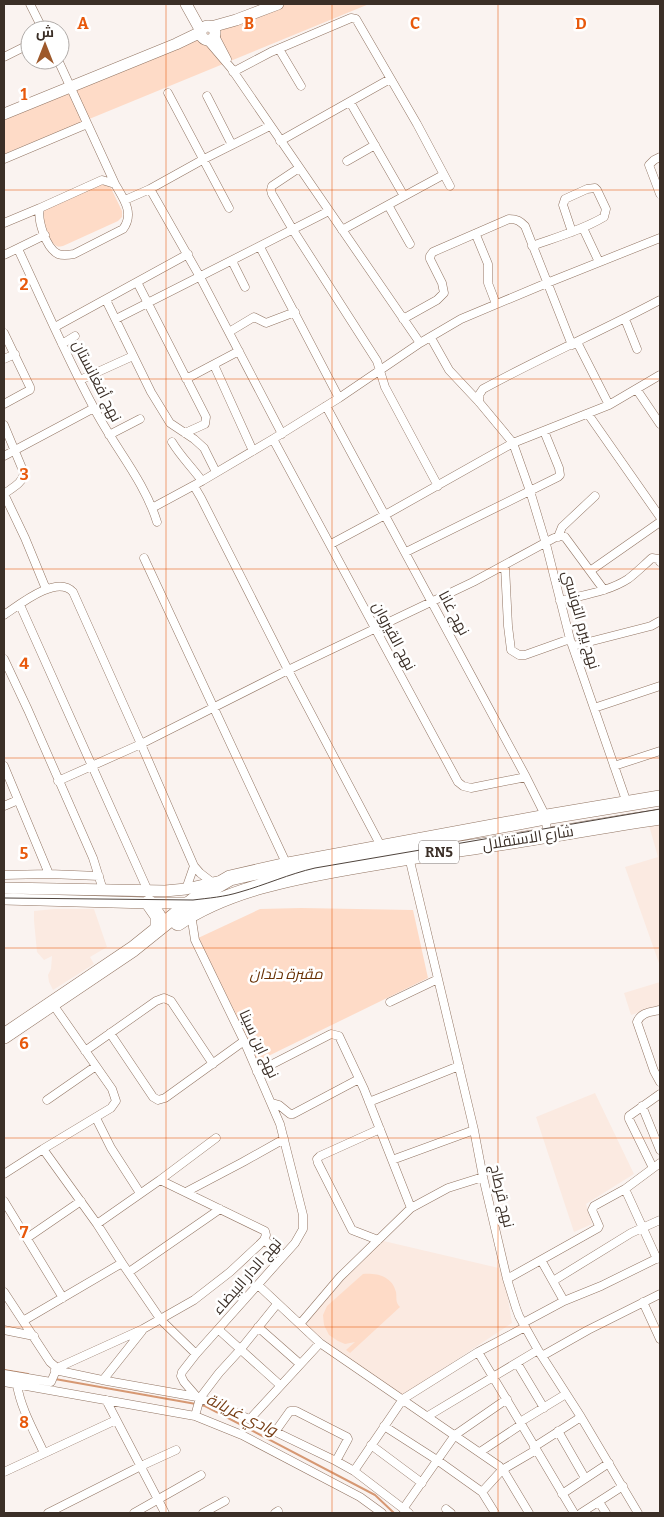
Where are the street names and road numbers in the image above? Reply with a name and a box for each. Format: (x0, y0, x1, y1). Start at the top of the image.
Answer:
street label: نهج أفغانستان (67, 337, 126, 426)
street label: نهج بيرم التونسي (555, 569, 604, 672)
street label: نهج غانا (433, 588, 473, 639)
street label: نهج القيروان (367, 599, 420, 674)
street label: شارع الاستقلال (481, 822, 575, 856)
road number: RN5 (419, 840, 459, 864)
street label: نهج ابن سينا (233, 1007, 283, 1082)
street label: نهج قرطاج (484, 1163, 518, 1230)
street label: نهج الدار البيضاء (209, 1234, 287, 1319)

